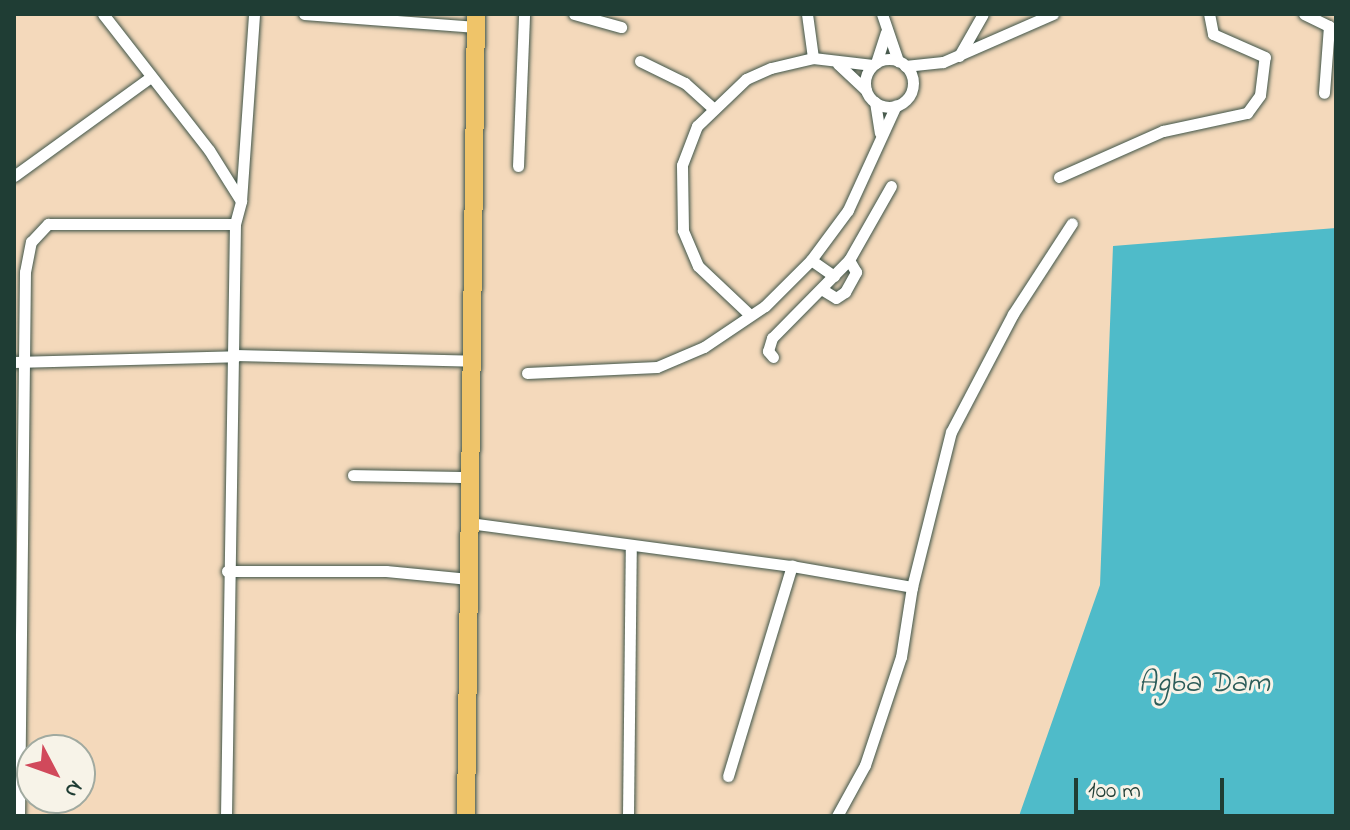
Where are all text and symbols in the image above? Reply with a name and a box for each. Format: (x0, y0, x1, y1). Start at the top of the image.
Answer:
water label: Agba Dam (1138, 666, 1270, 702)
north arrow (16, 734, 96, 814)
scale bar (1078, 762, 1228, 812)
text: N (56, 772, 90, 805)
text: 100 m (1088, 774, 1141, 809)

